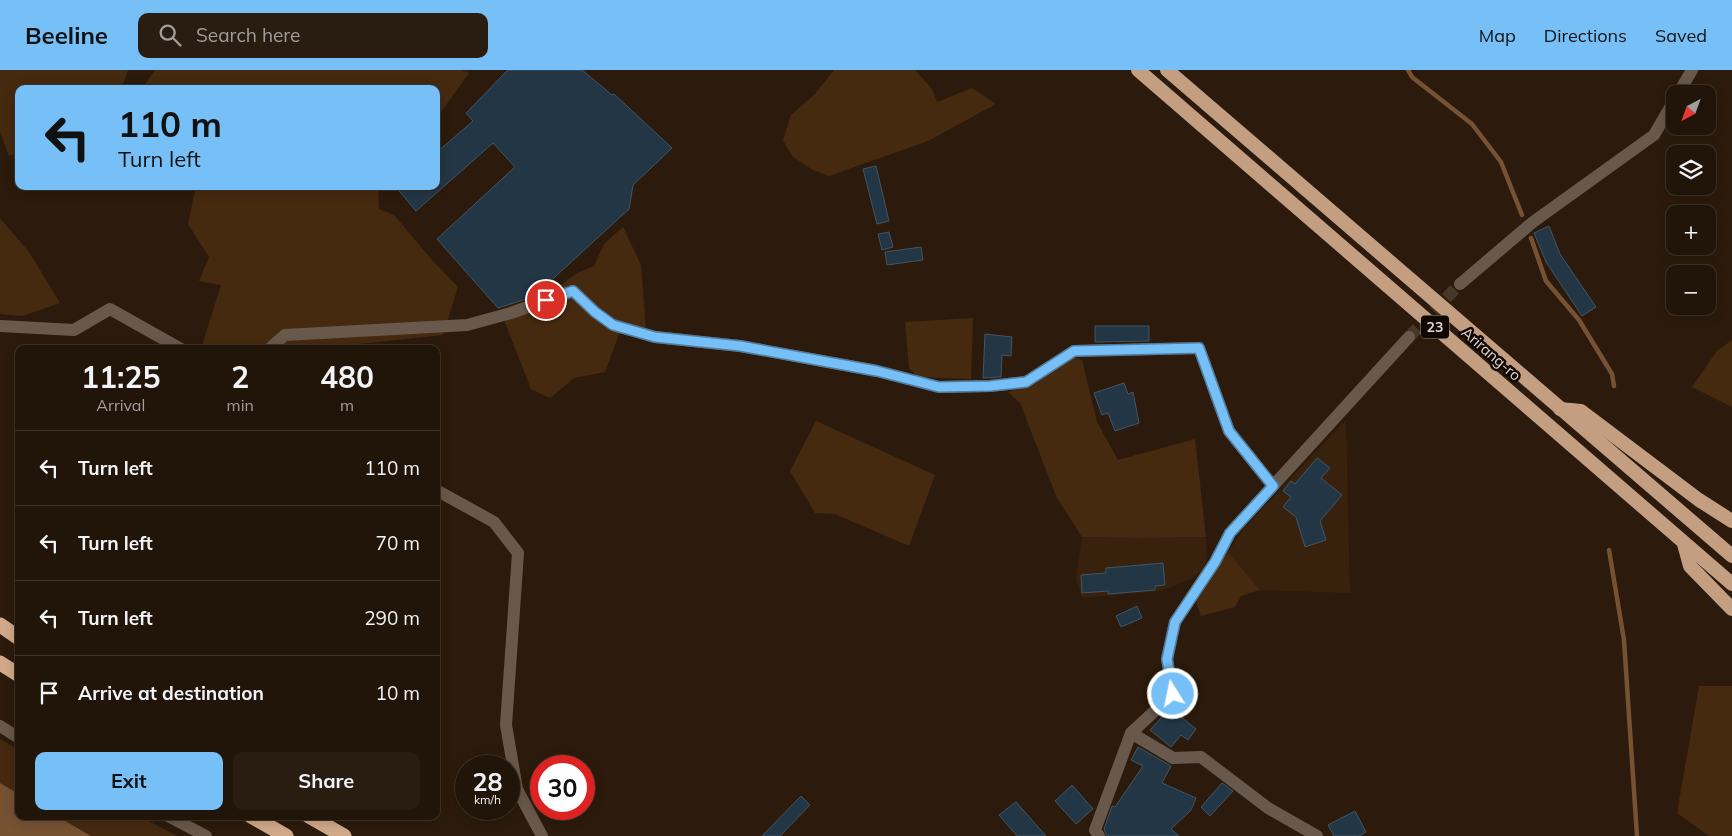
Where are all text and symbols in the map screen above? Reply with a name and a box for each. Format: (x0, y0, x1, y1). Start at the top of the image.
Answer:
search box (138, 13, 488, 58)
text: Beeline (25, 20, 108, 50)
icon: search (156, 21, 184, 49)
text: Search here (196, 23, 300, 47)
text: Map (1479, 24, 1516, 47)
text: Directions (1544, 24, 1627, 47)
text: Saved (1655, 24, 1707, 47)
north arrow (1666, 85, 1716, 135)
map controls (1666, 85, 1716, 315)
text: 110 m (118, 102, 222, 146)
icon: left (35, 105, 100, 170)
text: Turn left (118, 145, 201, 173)
button: layers (1666, 145, 1716, 195)
button: + (1666, 205, 1716, 255)
button: − (1666, 265, 1716, 315)
pin (525, 279, 567, 321)
icon: arrive (532, 286, 560, 314)
road number: 23 (1421, 316, 1449, 338)
street label: Arirang-ro (1458, 323, 1525, 385)
text: 11:25 (81, 358, 161, 396)
text: 2 (231, 358, 249, 396)
text: 480 (320, 358, 374, 396)
text: Arrival (96, 395, 145, 415)
text: min (227, 395, 254, 415)
text: m (340, 395, 354, 415)
icon: left (35, 454, 63, 482)
text: Turn left (78, 456, 153, 480)
text: 110 m (364, 456, 420, 480)
icon: left (35, 529, 63, 557)
text: Turn left (78, 531, 153, 555)
text: 70 m (376, 531, 420, 555)
icon: left (35, 604, 63, 632)
text: Turn left (78, 606, 153, 630)
text: 290 m (364, 606, 420, 630)
position arrow (1146, 667, 1198, 719)
icon: arrive (35, 679, 63, 707)
text: Arrive at destination (78, 681, 264, 705)
text: 10 m (376, 681, 420, 705)
button: Exit (35, 752, 223, 810)
button: Share (233, 752, 420, 810)
speed limit sign: 30 (530, 755, 595, 820)
text: 28 (472, 766, 503, 797)
text: km/h (474, 792, 501, 807)

